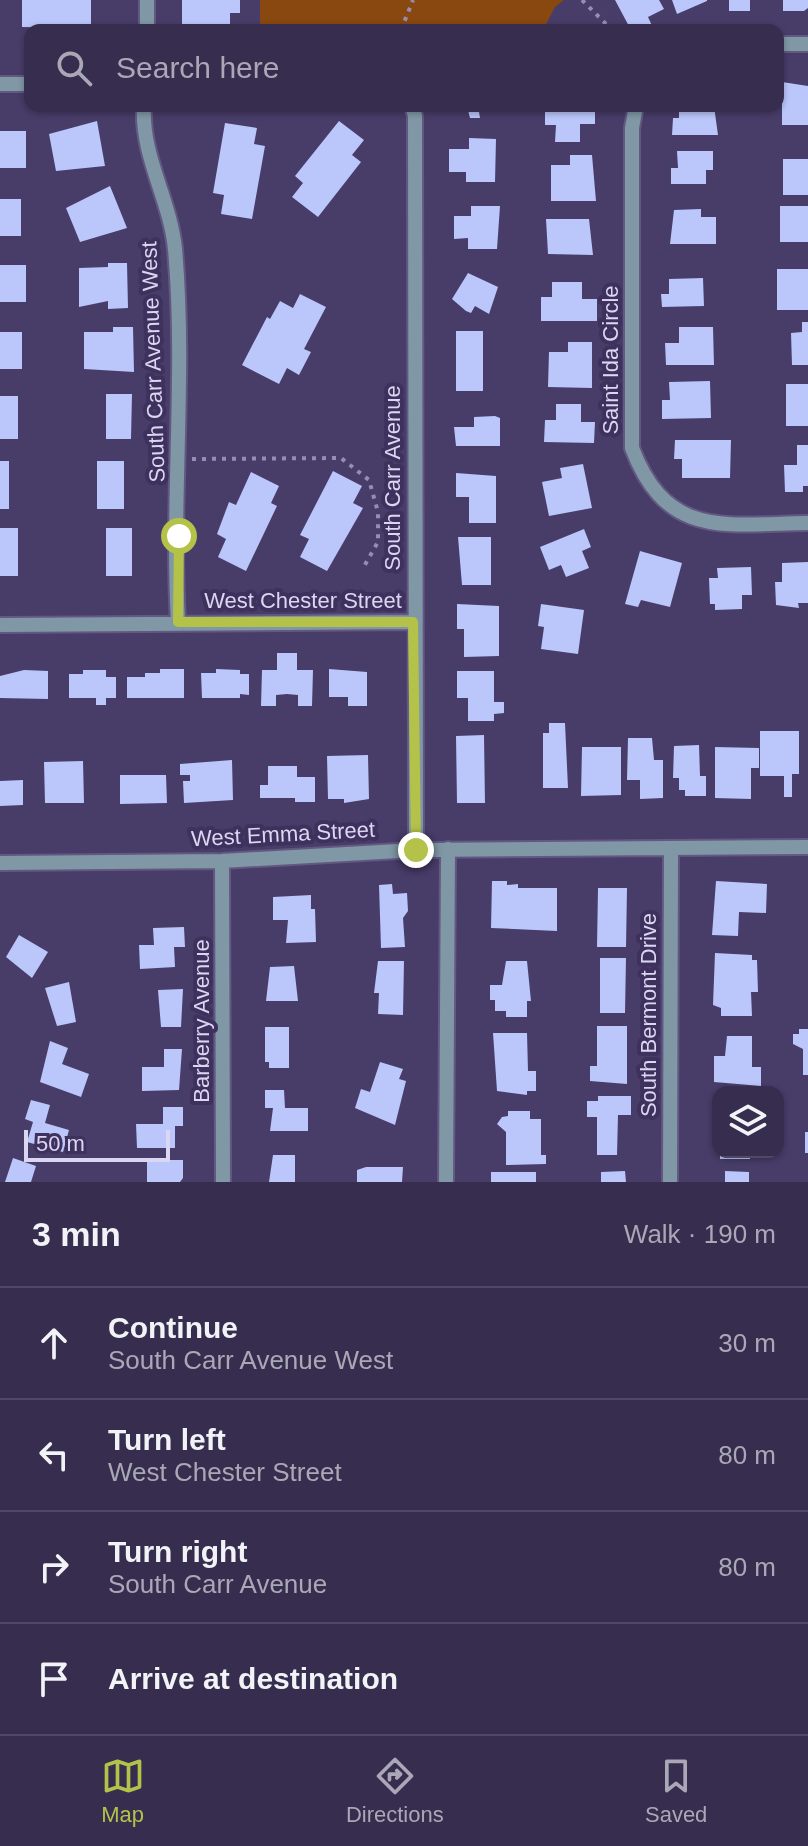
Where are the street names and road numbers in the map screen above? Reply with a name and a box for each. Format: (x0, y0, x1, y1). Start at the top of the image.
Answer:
street label: South Carr Avenue West (136, 241, 170, 483)
street label: Saint Ida Circle (598, 285, 623, 435)
street label: South Carr Avenue (380, 385, 405, 571)
street label: West Chester Street (204, 588, 402, 613)
street label: West Emma Street (190, 817, 376, 851)
street label: South Bermont Drive (636, 913, 661, 1117)
street label: Barberry Avenue (189, 939, 214, 1103)

